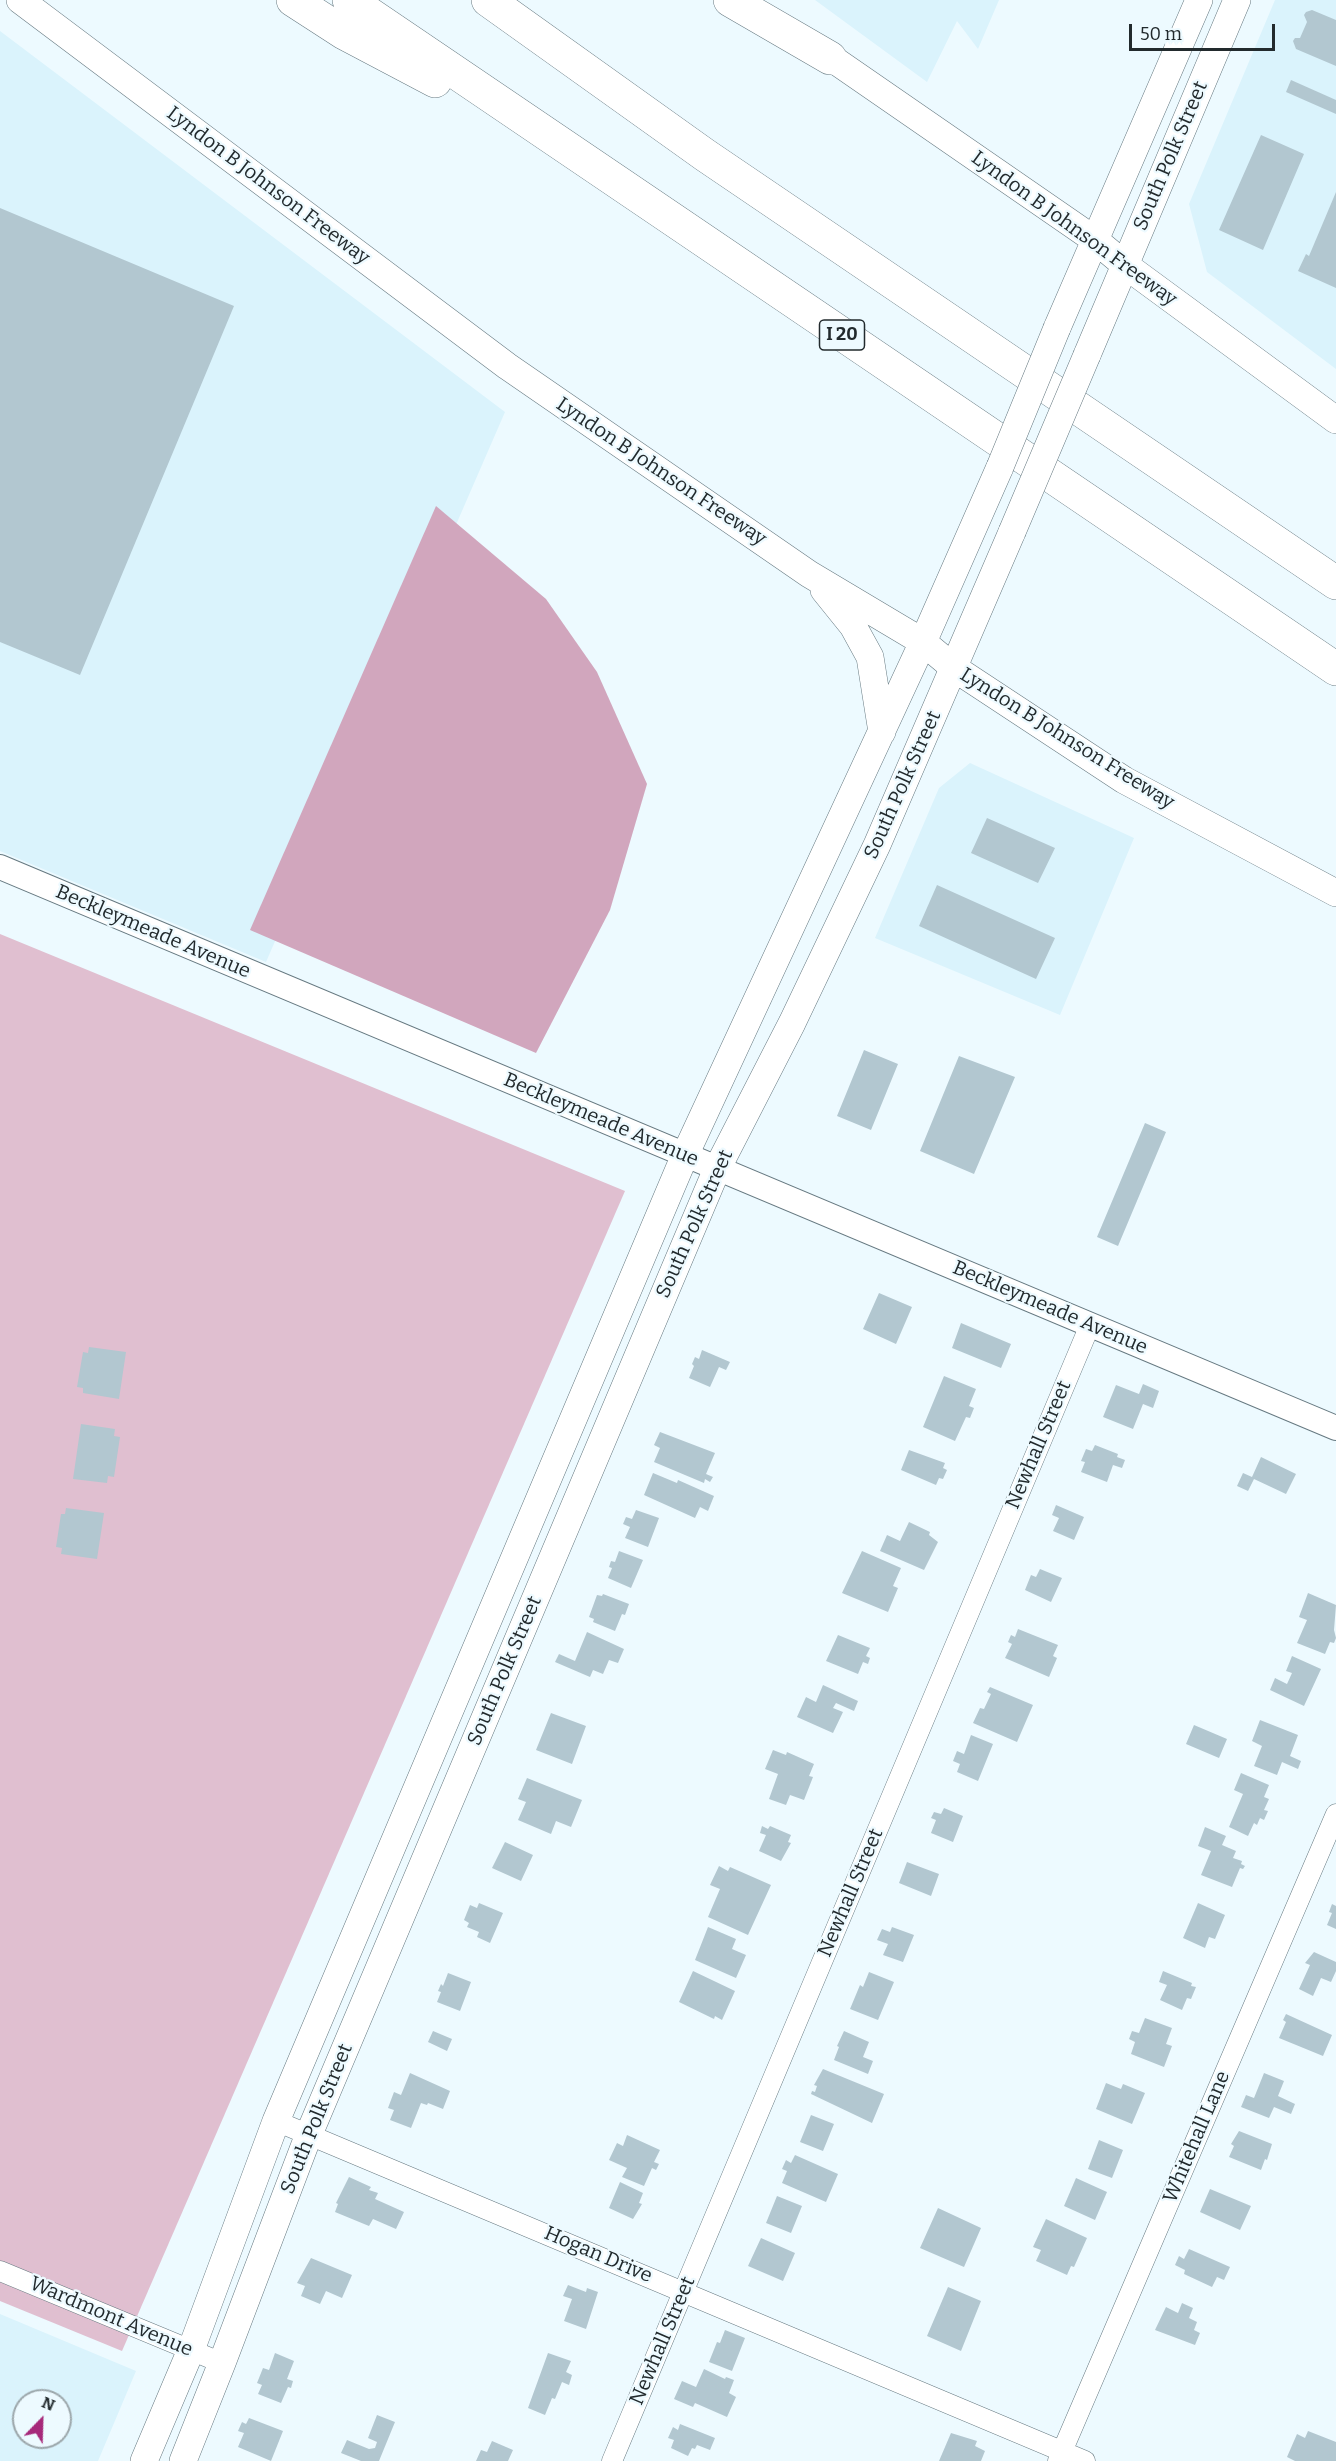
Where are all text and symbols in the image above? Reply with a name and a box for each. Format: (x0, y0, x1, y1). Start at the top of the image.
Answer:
scale bar (1132, 12, 1278, 50)
text: 50 m (1140, 23, 1182, 45)
street label: South Polk Street (1129, 78, 1213, 234)
street label: Lyndon B Johnson Freeway (162, 102, 374, 270)
street label: Lyndon B Johnson Freeway (967, 146, 1181, 312)
road number: I 20 (820, 320, 864, 350)
street label: Lyndon B Johnson Freeway (551, 393, 771, 551)
street label: Lyndon B Johnson Freeway (955, 663, 1179, 815)
street label: South Polk Street (860, 707, 946, 863)
street label: Beckleymeade Avenue (52, 880, 254, 984)
street label: Beckleymeade Avenue (500, 1068, 702, 1172)
street label: South Polk Street (652, 1146, 738, 1302)
street label: Beckleymeade Avenue (949, 1256, 1151, 1360)
street label: Newhall Street (1001, 1377, 1077, 1513)
street label: South Polk Street (463, 1593, 547, 1749)
street label: Newhall Street (813, 1825, 889, 1961)
street label: South Polk Street (276, 2040, 358, 2198)
street label: Whitehall Lane (1158, 2068, 1236, 2206)
street label: Hogan Drive (540, 2222, 656, 2288)
street label: Wardmont Avenue (26, 2272, 196, 2362)
street label: Newhall Street (625, 2273, 701, 2409)
north arrow (12, 2389, 72, 2449)
text: N (39, 2393, 58, 2415)

